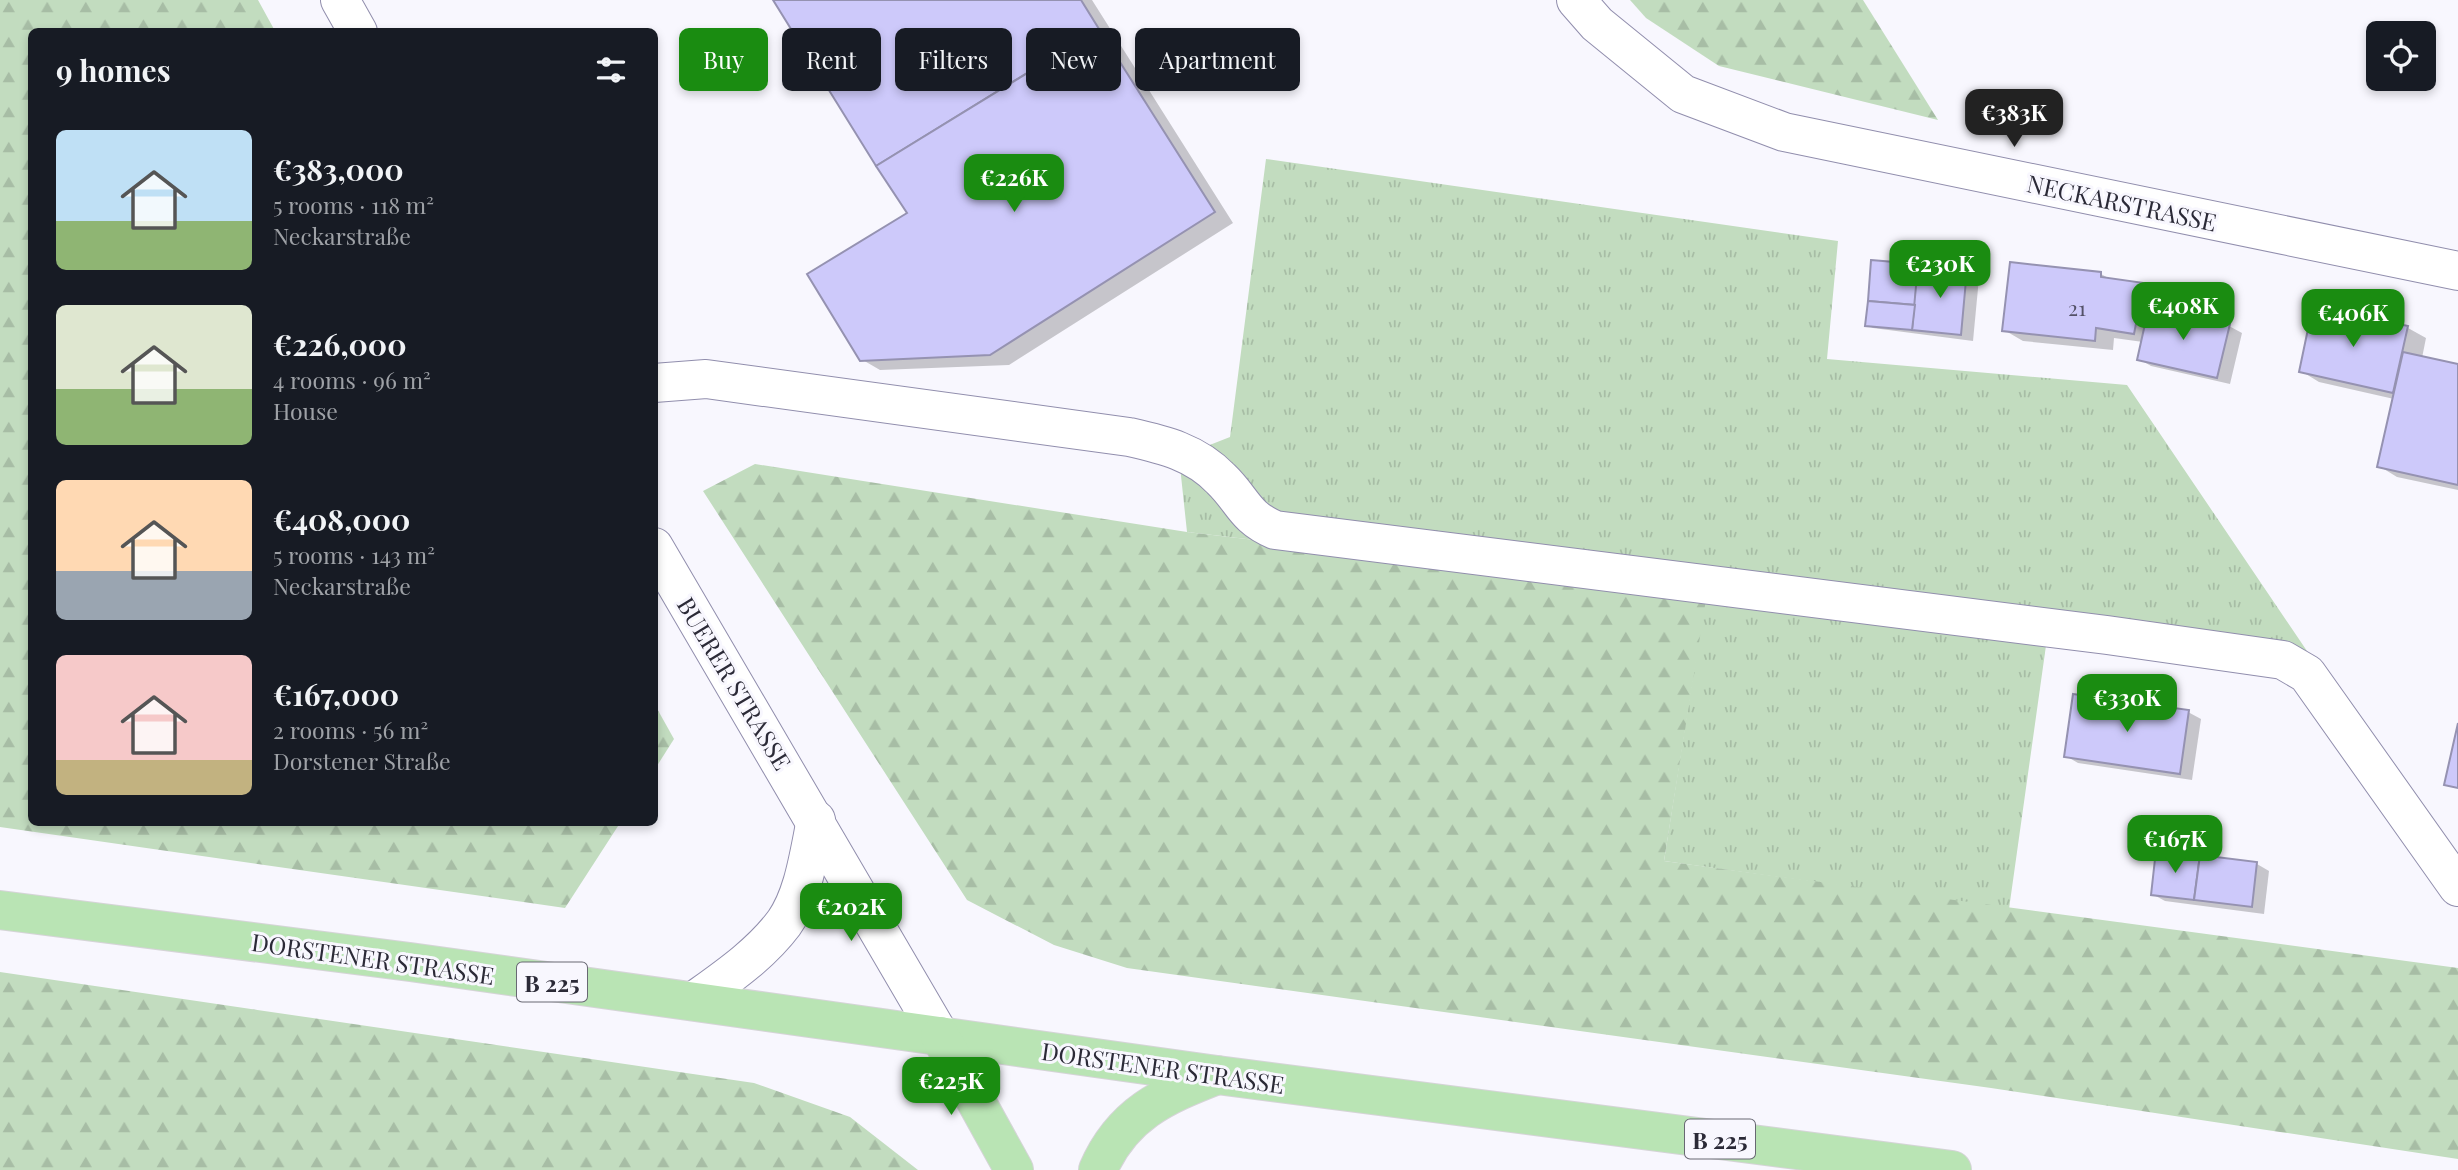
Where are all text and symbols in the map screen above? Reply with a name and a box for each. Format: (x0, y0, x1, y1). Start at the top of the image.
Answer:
map controls (2366, 21, 2436, 91)
button: locate (2366, 21, 2436, 91)
chip: Buy (679, 28, 768, 91)
chip: Rent (782, 28, 881, 91)
chip: Filters (895, 28, 1012, 91)
chip: New (1026, 28, 1121, 91)
chip: Apartment (1135, 28, 1300, 91)
text: 9 homes (56, 50, 171, 90)
icon: filters (592, 51, 630, 89)
pin: €383K (1965, 90, 2063, 149)
text: €383K (1981, 96, 2047, 127)
text: €383,000 (273, 149, 404, 189)
pin: €226K (965, 154, 1063, 214)
icon: home (112, 158, 196, 242)
text: €226K (980, 161, 1048, 192)
street label: NECKARSTRASSE (2024, 166, 2220, 238)
text: 5 rooms · 118 m² (273, 189, 434, 220)
text: Neckarstraße (273, 220, 411, 251)
pin: €230K (1891, 240, 1989, 300)
text: €230K (1905, 247, 1975, 278)
pin: €408K (2134, 282, 2232, 342)
text: €408K (2147, 289, 2219, 320)
pin: €406K (2304, 290, 2402, 349)
house number: 21 (2068, 293, 2086, 321)
text: €406K (2317, 296, 2389, 327)
text: €226,000 (273, 324, 407, 364)
icon: home (112, 333, 196, 417)
text: 4 rooms · 96 m² (273, 364, 431, 395)
text: House (273, 395, 338, 426)
text: €408,000 (273, 499, 410, 539)
icon: home (112, 508, 196, 592)
text: 5 rooms · 143 m² (273, 539, 435, 570)
text: Neckarstraße (273, 570, 411, 601)
street label: BUERER STRASSE (671, 591, 799, 775)
text: €167,000 (273, 674, 399, 714)
pin: €330K (2078, 674, 2176, 734)
text: €330K (2093, 681, 2161, 712)
icon: home (112, 683, 196, 767)
text: 2 rooms · 56 m² (273, 714, 428, 745)
text: Dorstener Straße (273, 745, 451, 776)
pin: €167K (2126, 816, 2224, 875)
text: €167K (2143, 822, 2207, 853)
pin: €202K (802, 884, 900, 943)
text: €202K (816, 890, 886, 921)
street label: DORSTENER STRASSE (250, 925, 496, 991)
road number: B 225 (517, 962, 587, 1001)
street label: DORSTENER STRASSE (1040, 1034, 1286, 1100)
pin: €225K (902, 1058, 1000, 1117)
text: €225K (918, 1064, 984, 1095)
road number: B 225 (1685, 1120, 1755, 1158)

